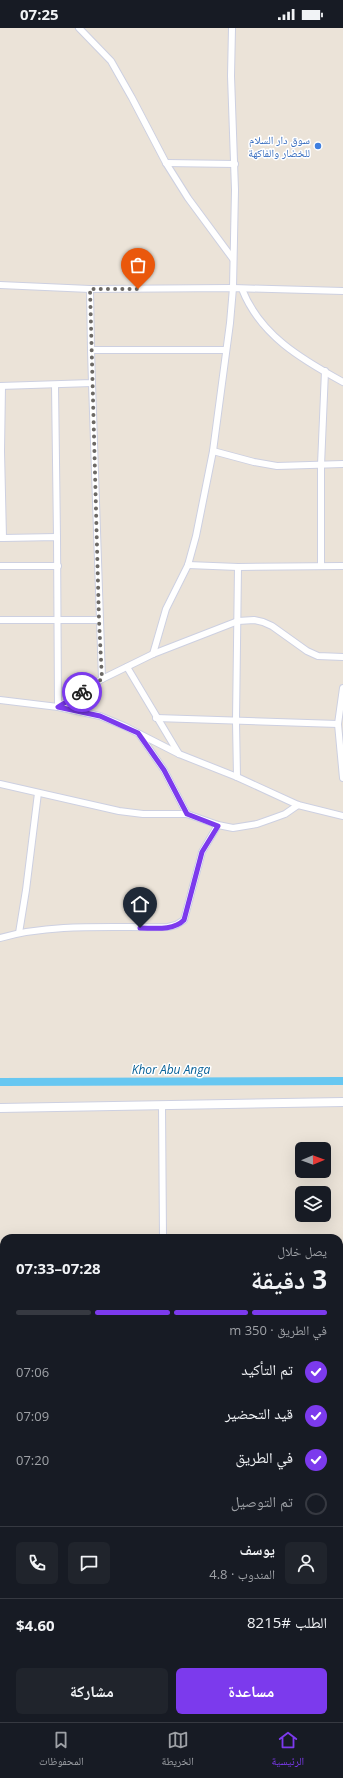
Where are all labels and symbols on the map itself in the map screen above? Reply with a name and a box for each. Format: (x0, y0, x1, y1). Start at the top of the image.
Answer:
place label: سوق دار السلام للخضار والفاكهة (248, 132, 310, 160)
marker: سوق دار السلام للخضار والفاكهة (313, 141, 323, 151)
pin (121, 248, 155, 289)
courier (62, 672, 102, 712)
pin (123, 887, 157, 928)
water label: Khor Abu Anga (132, 1061, 211, 1078)
north arrow (295, 1142, 331, 1178)

